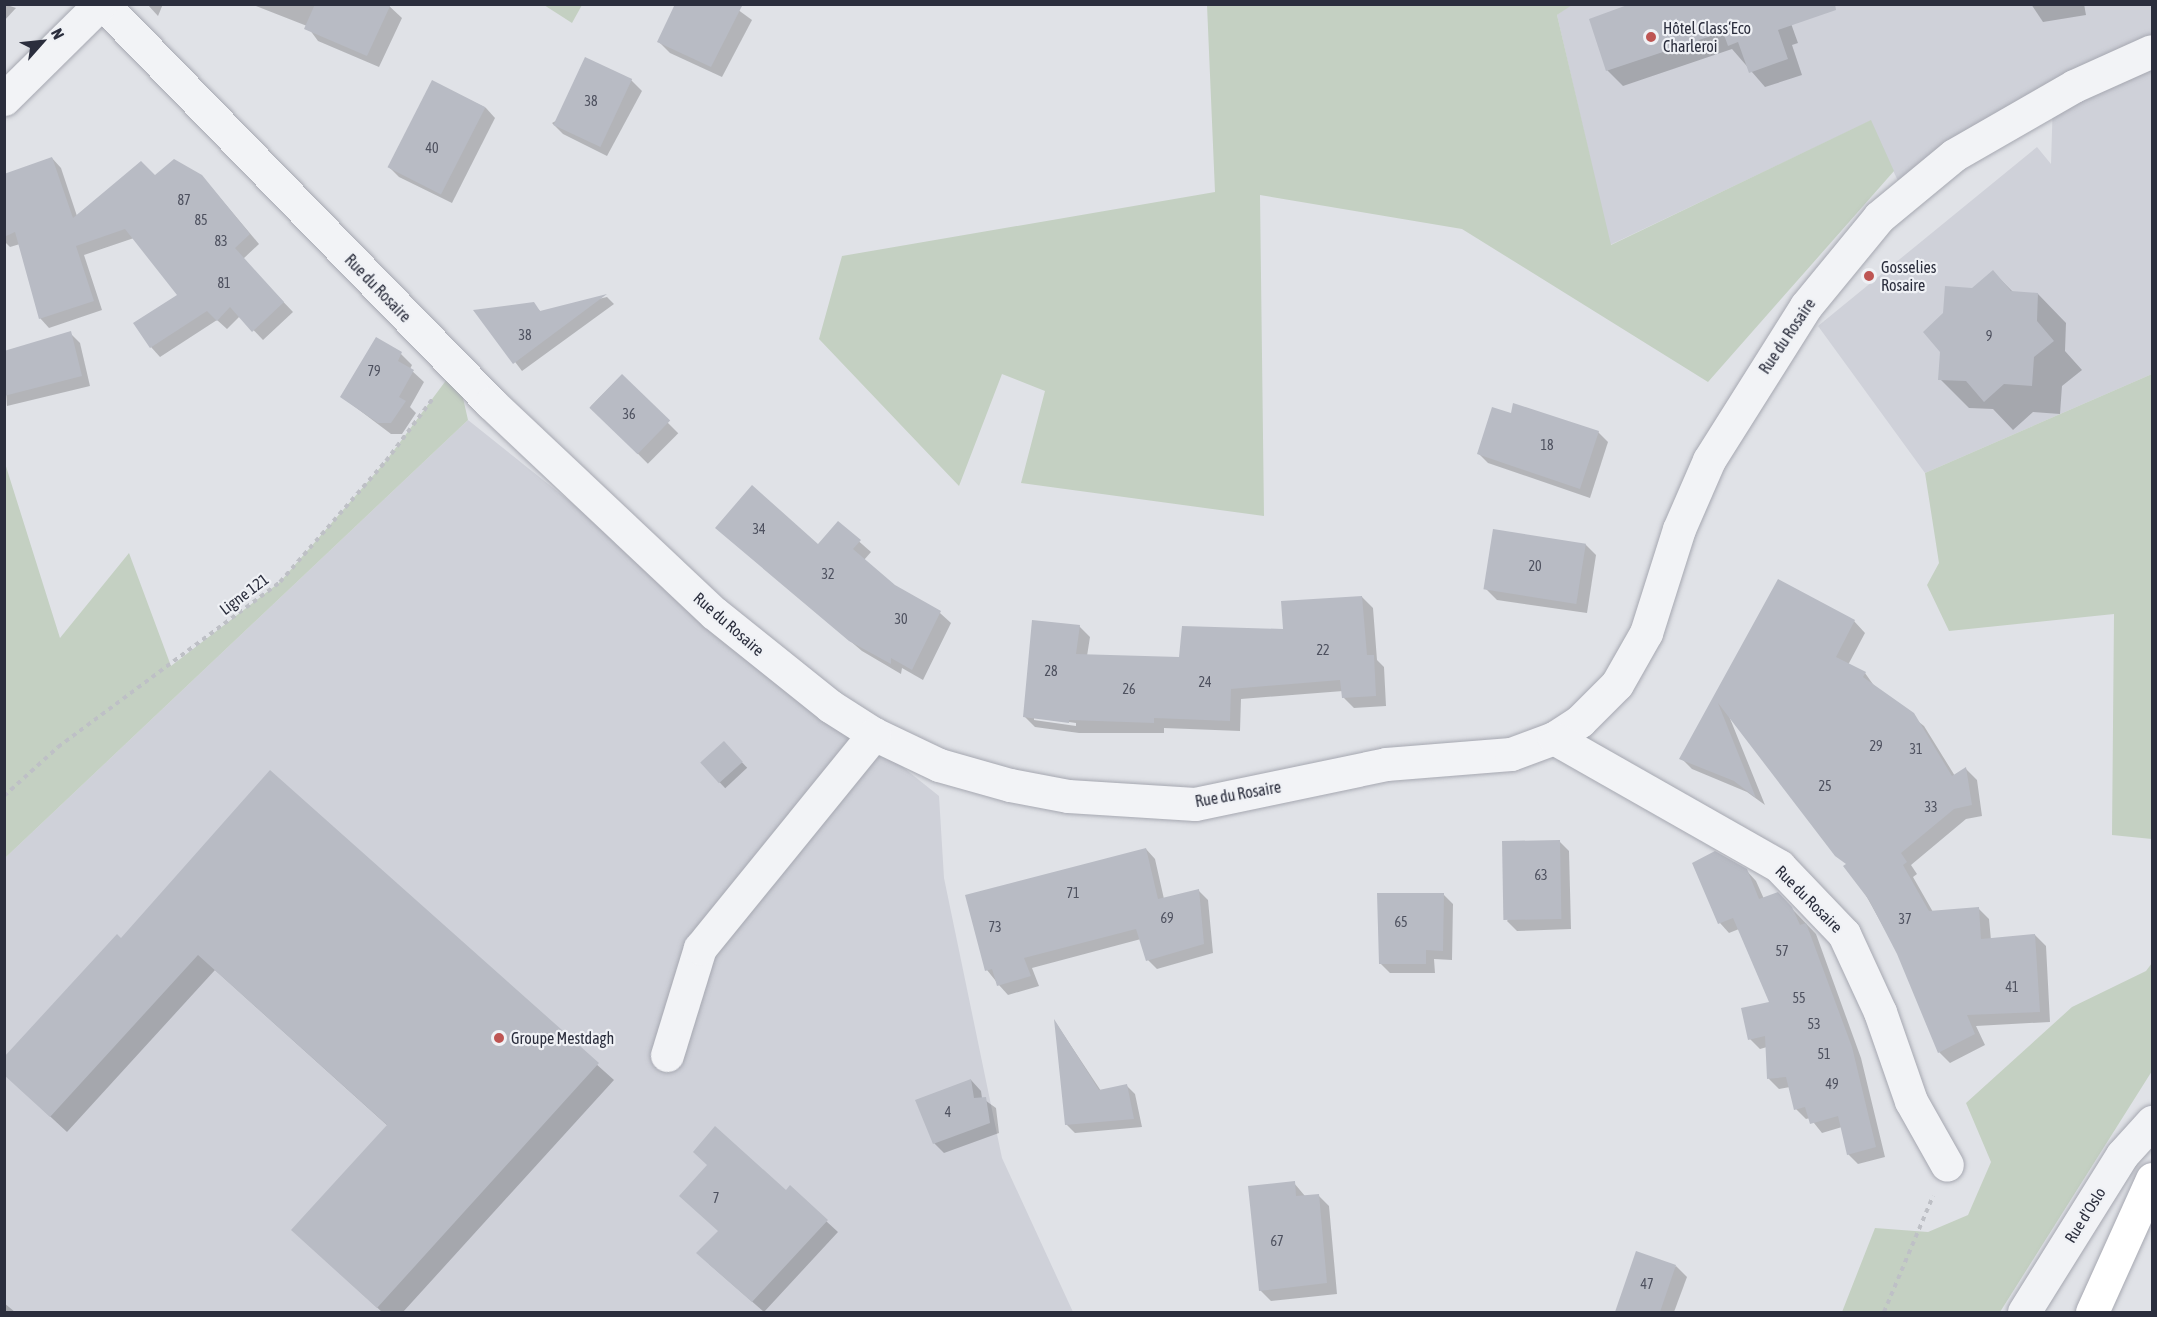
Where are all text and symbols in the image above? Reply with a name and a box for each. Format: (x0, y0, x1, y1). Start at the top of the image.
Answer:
north arrow (12, 12, 72, 72)
place label: Hôtel Class‘Eco Charleroi (1663, 18, 1751, 56)
text: N (48, 26, 68, 42)
marker: Hôtel Class‘Eco Charleroi (1644, 30, 1658, 44)
house number: 38 (584, 93, 598, 109)
house number: 40 (425, 140, 439, 156)
house number: 87 (177, 192, 191, 208)
house number: 85 (194, 212, 208, 228)
house number: 83 (214, 233, 228, 249)
street label: Rue du Rosaire (341, 250, 415, 326)
place label: Gosselies Rosaire (1881, 257, 1936, 295)
marker: Gosselies Rosaire (1862, 269, 1876, 283)
house number: 81 (217, 275, 231, 291)
street label: Rue du Rosaire (1755, 295, 1819, 377)
house number: 38 (518, 327, 532, 343)
house number: 9 (1986, 328, 1992, 344)
house number: 79 (367, 363, 381, 379)
house number: 36 (622, 406, 636, 422)
house number: 18 (1540, 437, 1554, 453)
house number: 34 (752, 521, 766, 537)
house number: 20 (1528, 558, 1542, 574)
house number: 32 (821, 566, 835, 582)
street label: Ligne 121 (216, 569, 272, 619)
street label: Rue du Rosaire (690, 588, 768, 660)
house number: 30 (894, 611, 908, 627)
house number: 22 (1316, 642, 1330, 658)
house number: 28 (1044, 663, 1058, 679)
house number: 24 (1198, 674, 1212, 690)
house number: 26 (1122, 681, 1136, 697)
house number: 29 (1869, 738, 1883, 754)
house number: 31 (1909, 741, 1923, 757)
street label: Rue du Rosaire (1194, 777, 1282, 811)
house number: 25 (1818, 778, 1832, 794)
house number: 33 (1924, 799, 1938, 815)
street label: Rue du Rosaire (1771, 861, 1847, 937)
house number: 63 (1534, 867, 1548, 883)
house number: 71 (1066, 885, 1080, 901)
house number: 69 (1160, 910, 1174, 926)
house number: 37 (1898, 911, 1912, 927)
house number: 65 (1394, 914, 1408, 930)
house number: 73 (988, 919, 1002, 935)
house number: 57 (1775, 943, 1789, 959)
house number: 41 (2005, 979, 2019, 995)
house number: 55 (1792, 990, 1806, 1006)
house number: 53 (1807, 1016, 1821, 1032)
place label: Groupe Mestdagh (511, 1028, 614, 1048)
marker: Groupe Mestdagh (492, 1031, 506, 1045)
house number: 51 (1817, 1046, 1831, 1062)
house number: 49 (1825, 1076, 1839, 1092)
house number: 4 (945, 1104, 951, 1120)
street label: Rue d'Oslo (2060, 1184, 2110, 1246)
house number: 7 (713, 1190, 719, 1206)
house number: 67 (1270, 1233, 1284, 1249)
house number: 47 (1640, 1276, 1654, 1292)

